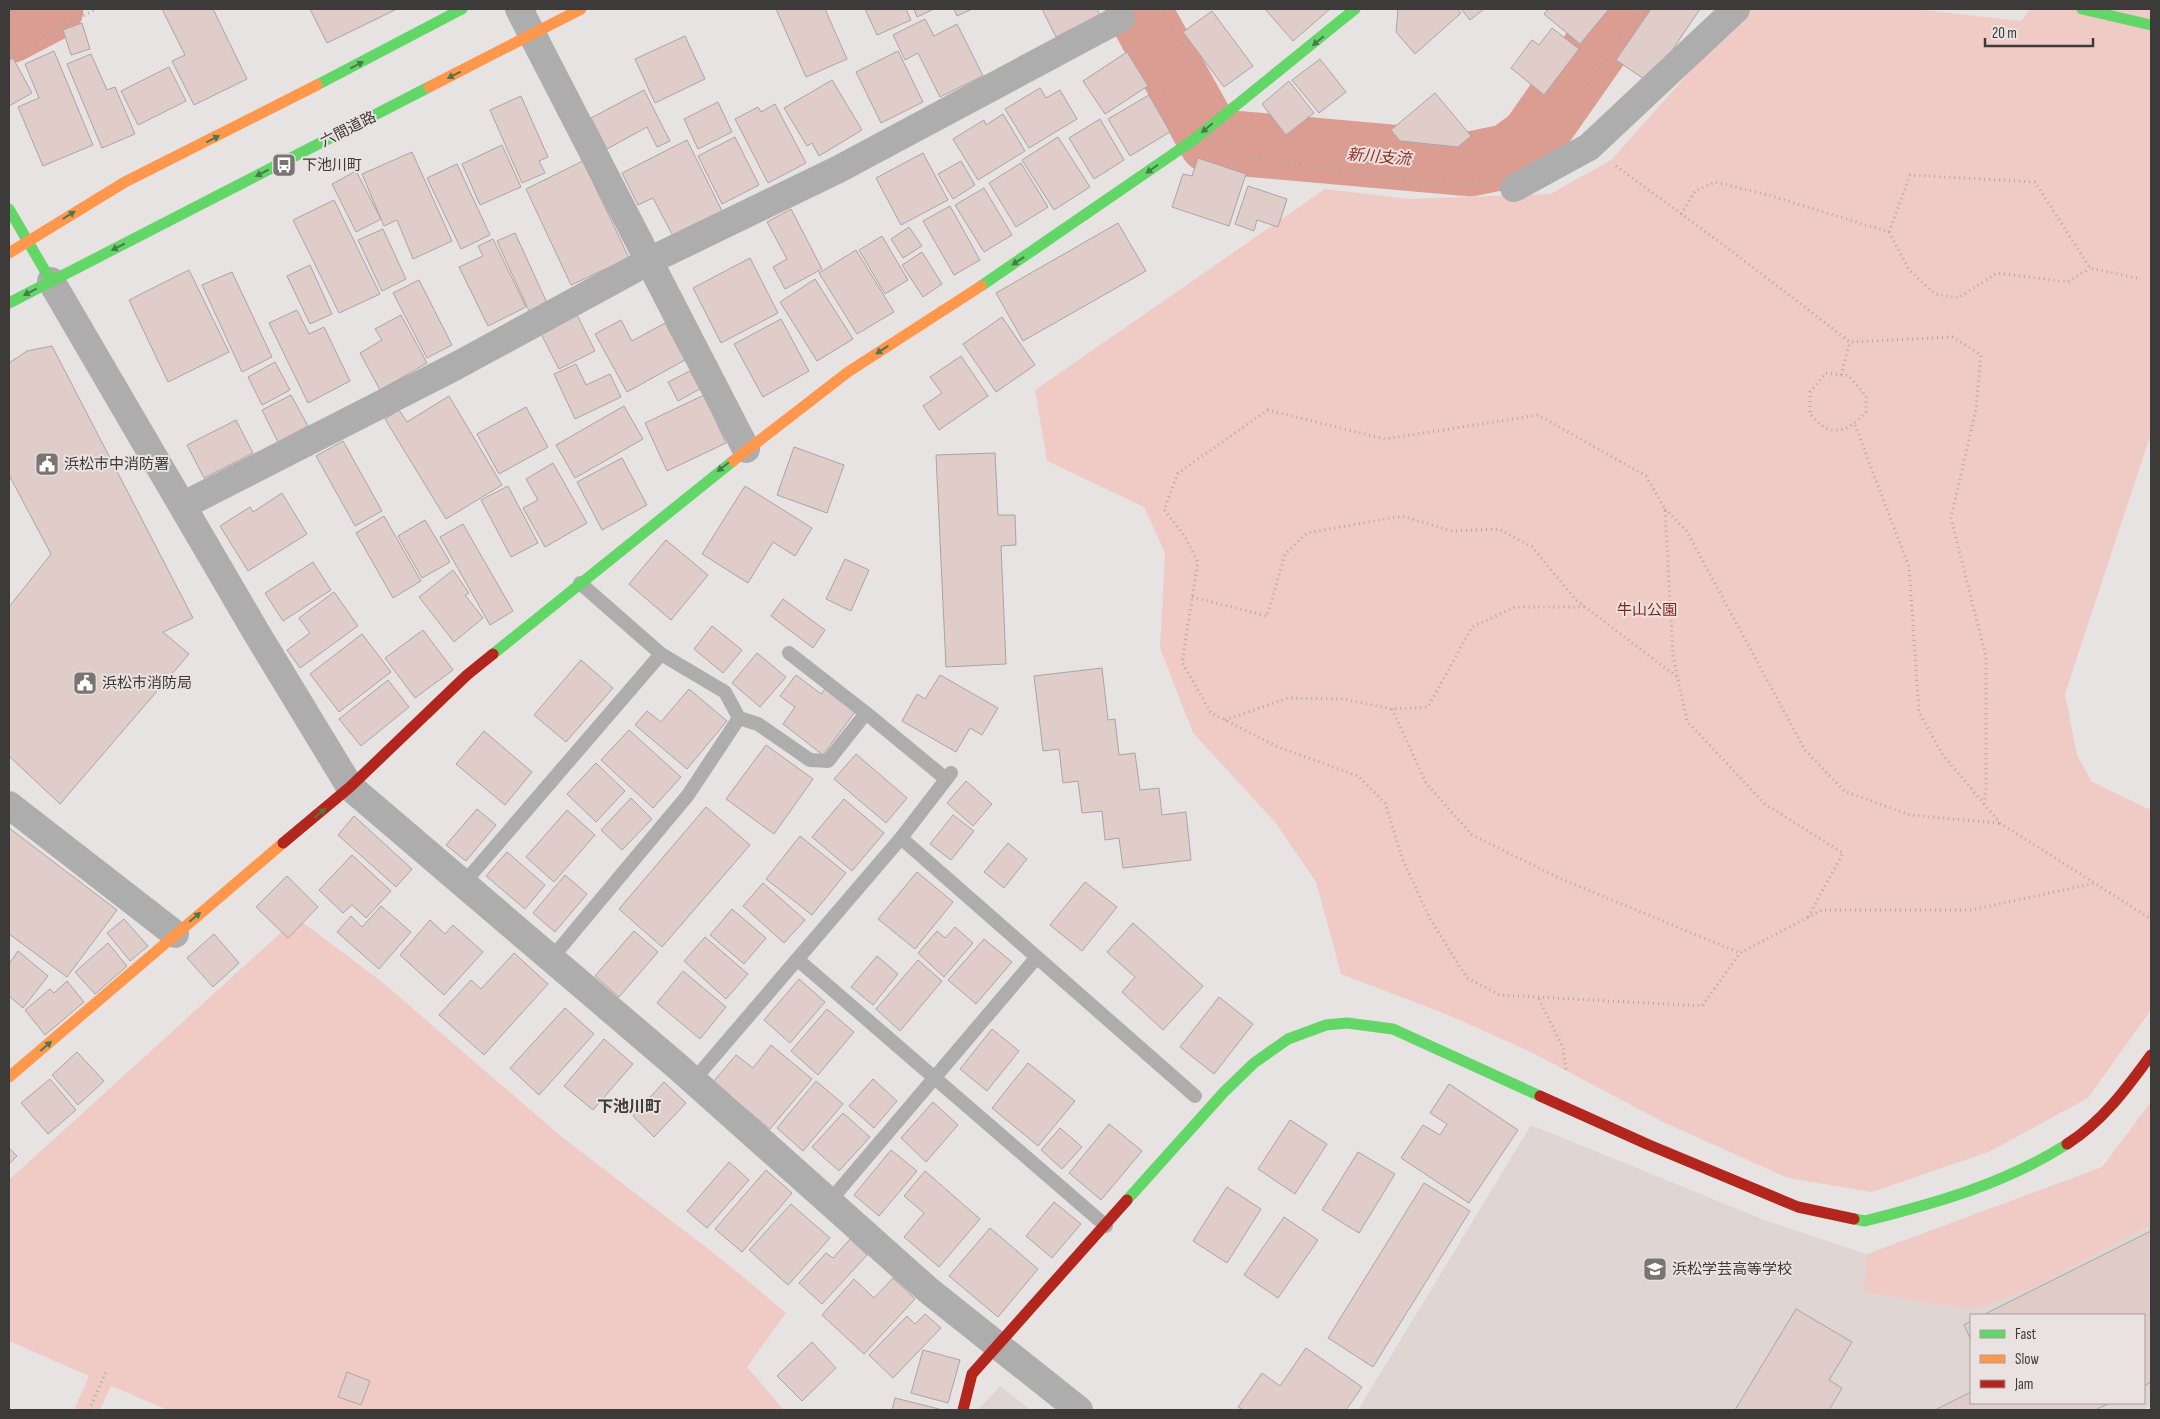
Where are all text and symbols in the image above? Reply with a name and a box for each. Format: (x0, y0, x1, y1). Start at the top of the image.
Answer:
scale bar (1985, 15, 2092, 47)
text: 20 m (1992, 24, 2017, 43)
one-way arrow (1312, 35, 1325, 46)
one-way arrow (350, 61, 365, 69)
one-way arrow (446, 71, 461, 79)
street label: 六間道路 (317, 107, 379, 152)
one-way arrow (1202, 122, 1214, 134)
one-way arrow (206, 135, 220, 143)
water label: 新川支流 (1346, 145, 1415, 170)
bus stop icon: 下池川町 (271, 152, 297, 178)
place label: 下池川町 (302, 156, 362, 175)
one-way arrow (1145, 164, 1159, 174)
one-way arrow (255, 169, 270, 177)
one-way arrow (63, 210, 76, 219)
one-way arrow (111, 243, 125, 251)
one-way arrow (1011, 257, 1025, 266)
one-way arrow (23, 288, 37, 296)
one-way arrow (875, 345, 889, 355)
public building icon: 浜松市中消防署 (34, 451, 60, 477)
place label: 浜松市中消防署 (64, 455, 169, 474)
one-way arrow (717, 462, 730, 473)
park label: 牛山公園 (1617, 601, 1677, 620)
public building icon: 浜松市消防局 (72, 670, 98, 696)
place label: 浜松市消防局 (102, 674, 192, 693)
one-way arrow (313, 807, 326, 818)
one-way arrow (189, 911, 202, 922)
one-way arrow (39, 1040, 52, 1051)
district label: 下池川町 (597, 1098, 661, 1117)
school or university icon: 浜松学芸高等学校 (1642, 1256, 1668, 1282)
place label: 浜松学芸高等学校 (1672, 1260, 1792, 1279)
legend (1970, 1314, 2145, 1404)
text: Fast (2015, 1325, 2037, 1344)
text: Slow (2015, 1350, 2039, 1369)
text: Jam (2014, 1375, 2033, 1394)

